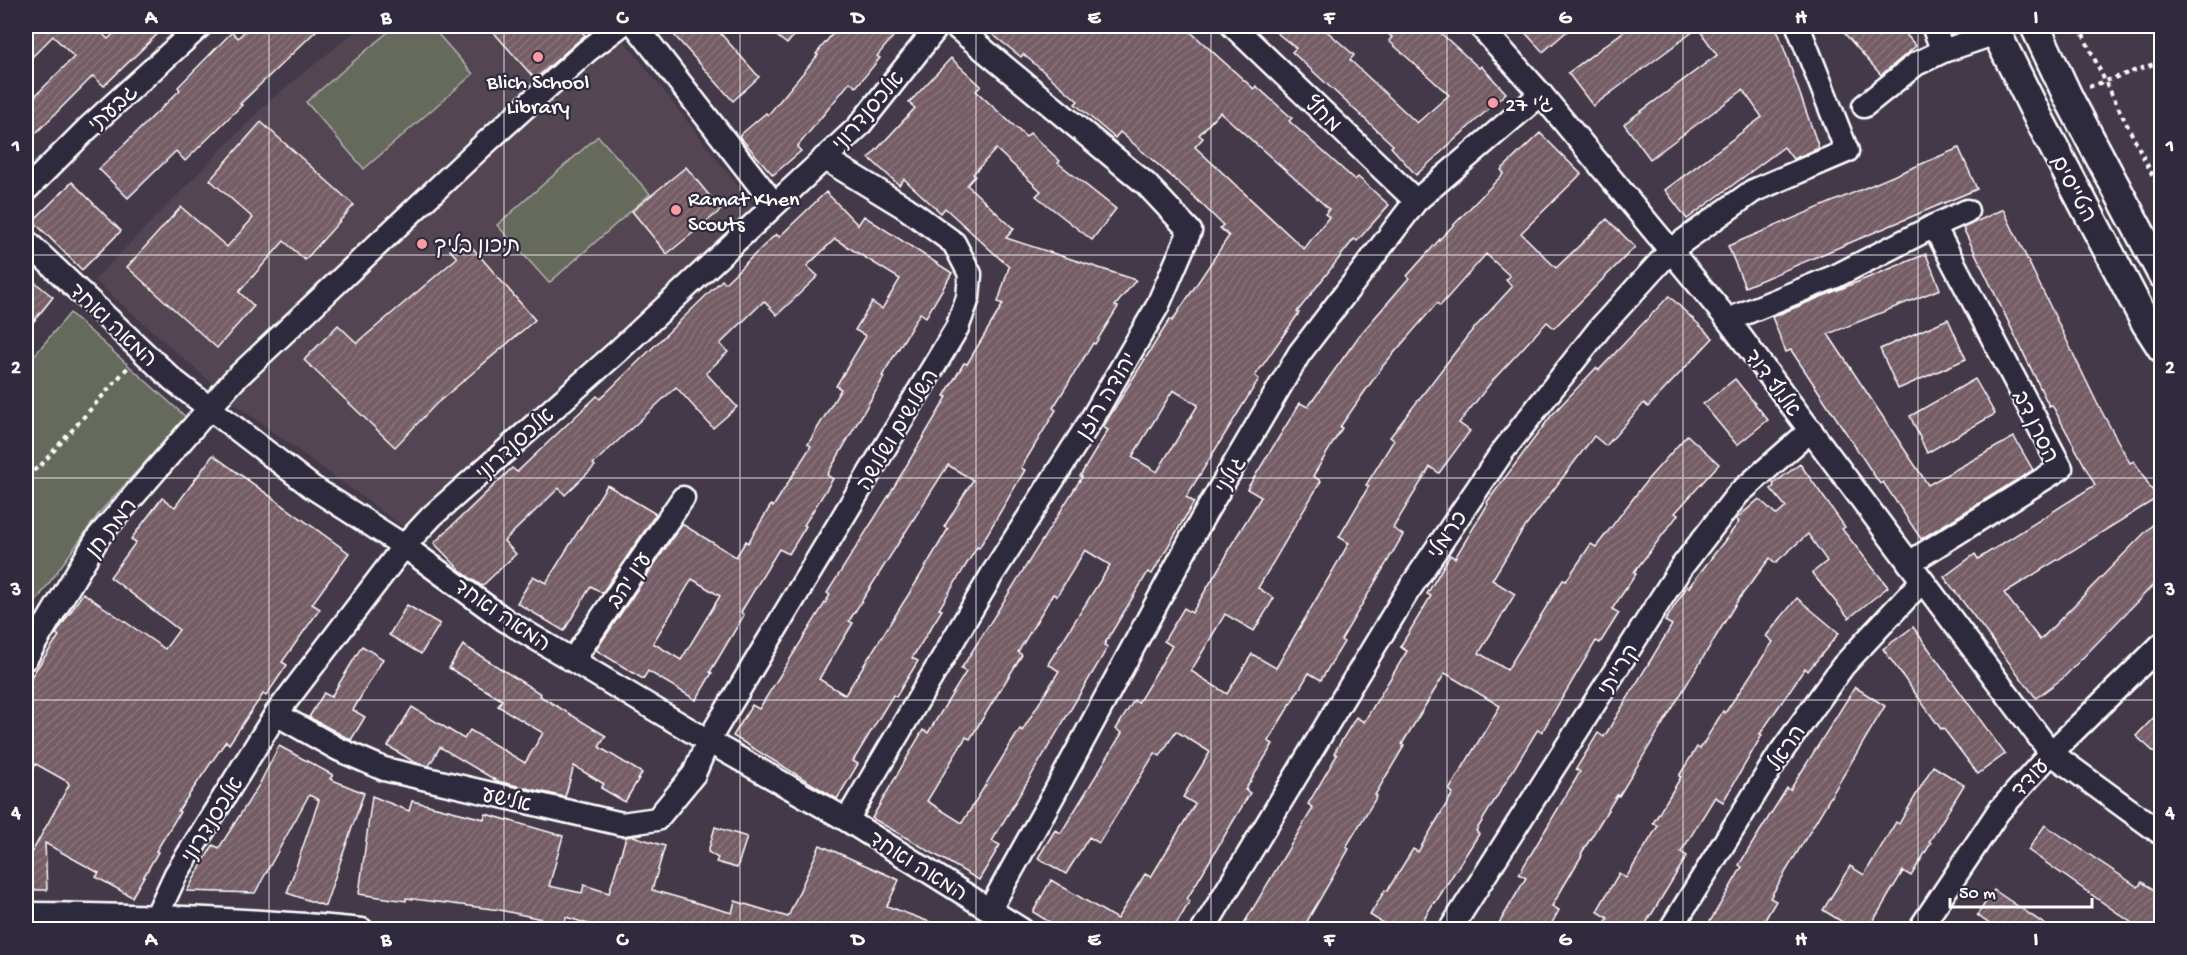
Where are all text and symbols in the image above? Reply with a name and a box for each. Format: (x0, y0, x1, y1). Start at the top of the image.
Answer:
text: A (144, 8, 159, 31)
text: B (380, 8, 392, 31)
text: C (616, 8, 630, 31)
text: D (849, 8, 865, 31)
text: E (1088, 8, 1102, 31)
text: F (1323, 8, 1336, 31)
text: G (1559, 8, 1573, 31)
text: H (1795, 8, 1807, 31)
text: I (2034, 8, 2039, 31)
marker: Blich School Library (531, 50, 545, 64)
street label: אלכסנדרוני (827, 66, 912, 158)
place label: Blich School Library (486, 71, 589, 122)
street label: גבעתי (85, 81, 145, 139)
street label: מחץ (1297, 91, 1346, 140)
place label: ג׳י 27 (1505, 94, 1553, 120)
marker: ג׳י 27 (1486, 96, 1500, 110)
text: 1 (11, 136, 20, 159)
text: 1 (2165, 136, 2174, 159)
street label: הטייסים (2043, 151, 2101, 228)
place label: Ramat Khen Scouts (688, 188, 800, 239)
marker: Ramat Khen Scouts (669, 203, 683, 217)
place label: תיכון בליך (434, 233, 520, 261)
marker: תיכון בליך (415, 237, 429, 251)
street label: המאה ואחד (62, 280, 161, 374)
street label: אלוף דוד (1737, 344, 1806, 423)
street label: יהודה רוזן (1072, 349, 1145, 445)
text: 2 (11, 358, 21, 381)
text: 2 (2165, 358, 2175, 381)
street label: השלושים ושלושה (851, 364, 946, 497)
street label: הסרן דב (2005, 387, 2062, 468)
street label: אלכסנדרוני (471, 402, 561, 488)
street label: גולני (1210, 452, 1254, 499)
street label: רמת חן (82, 495, 144, 564)
street label: כרמלי (1422, 506, 1475, 565)
street label: עין יהב (603, 548, 659, 614)
street label: המאה ואחד (447, 575, 554, 659)
text: 3 (10, 580, 21, 603)
text: 3 (2164, 580, 2175, 603)
street label: קרייתי (1594, 640, 1647, 702)
street label: הראל (1762, 720, 1813, 777)
street label: עודד (2008, 754, 2057, 805)
street label: אלכסנדרוני (176, 772, 251, 869)
street label: אלישע (479, 782, 534, 820)
text: 4 (10, 803, 21, 826)
text: 4 (2164, 803, 2175, 826)
street label: המאה ואחד (863, 828, 971, 909)
scale bar (1950, 871, 2092, 909)
text: 50 m (1959, 884, 1996, 905)
text: A (144, 930, 159, 953)
text: B (380, 930, 392, 953)
text: C (616, 930, 630, 953)
text: D (849, 930, 865, 953)
text: E (1088, 930, 1102, 953)
text: F (1323, 930, 1336, 953)
text: G (1559, 930, 1573, 953)
text: H (1795, 930, 1807, 953)
text: I (2034, 930, 2039, 953)

